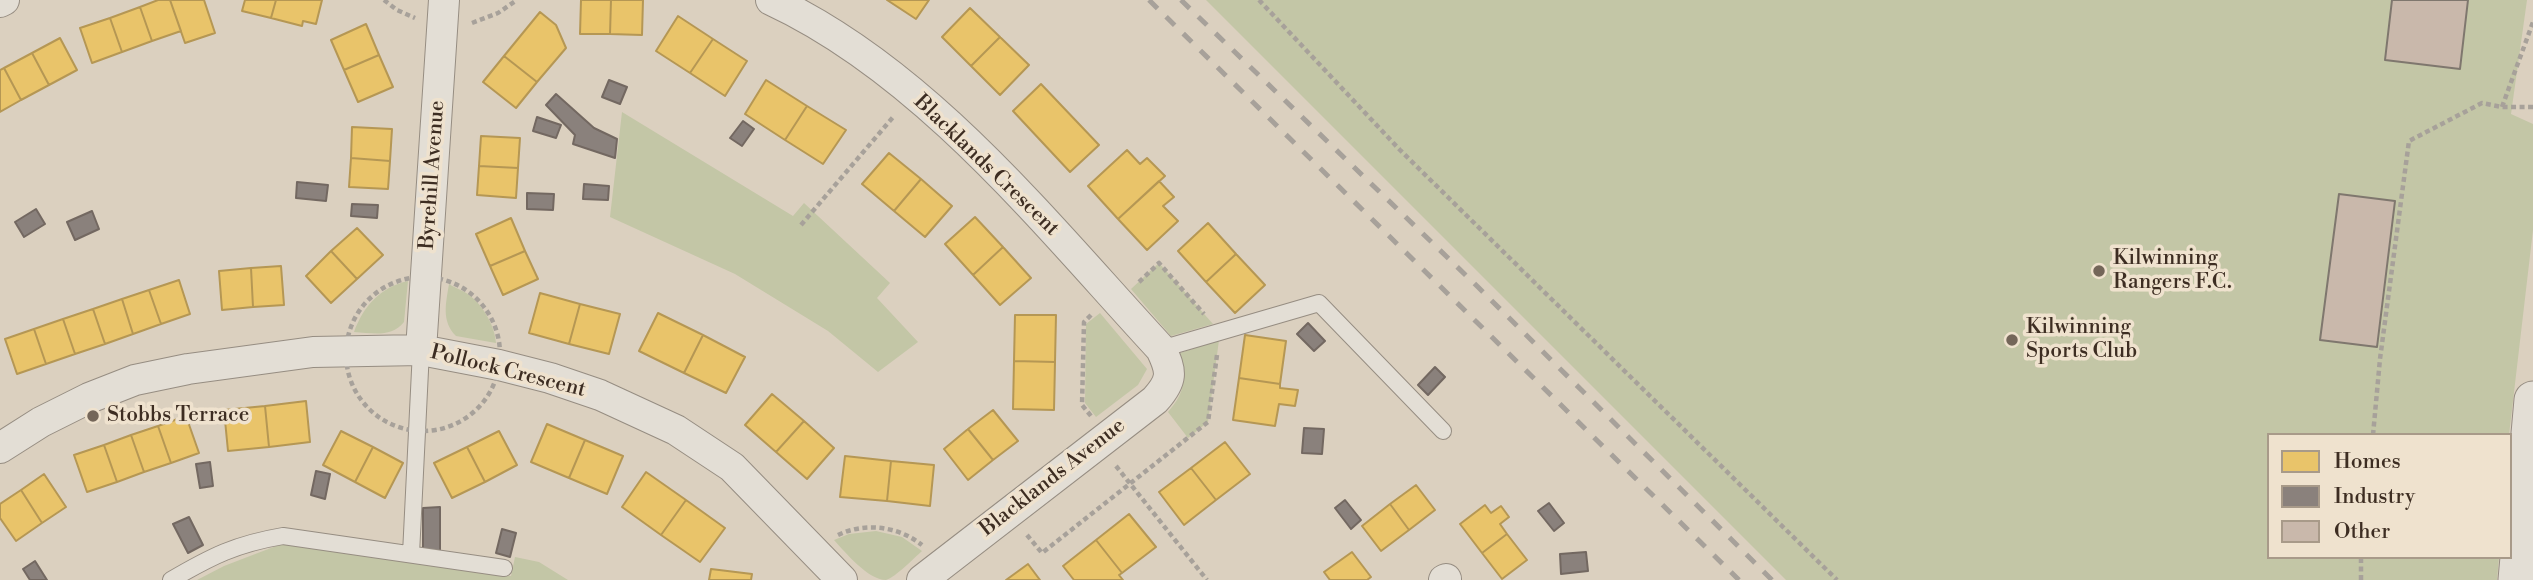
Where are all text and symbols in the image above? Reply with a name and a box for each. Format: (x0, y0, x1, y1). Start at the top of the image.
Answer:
street label: Blacklands Crescent (908, 90, 1064, 242)
street label: Byrehill Avenue (415, 100, 451, 250)
place label: Kilwinning Rangers F.C. (2113, 246, 2232, 296)
marker: Kilwinning Rangers F.C. (2091, 263, 2107, 279)
place label: Kilwinning Sports Club (2026, 315, 2137, 365)
marker: Kilwinning Sports Club (2004, 332, 2020, 348)
street label: Pollock Crescent (428, 341, 588, 403)
place label: Stobbs Terrace (107, 403, 249, 429)
marker: Stobbs Terrace (85, 408, 101, 424)
street label: Blacklands Avenue (975, 414, 1131, 542)
legend (2267, 433, 2512, 559)
text: Homes (2334, 449, 2401, 475)
text: Industry (2334, 484, 2415, 510)
text: Other (2334, 519, 2390, 545)

